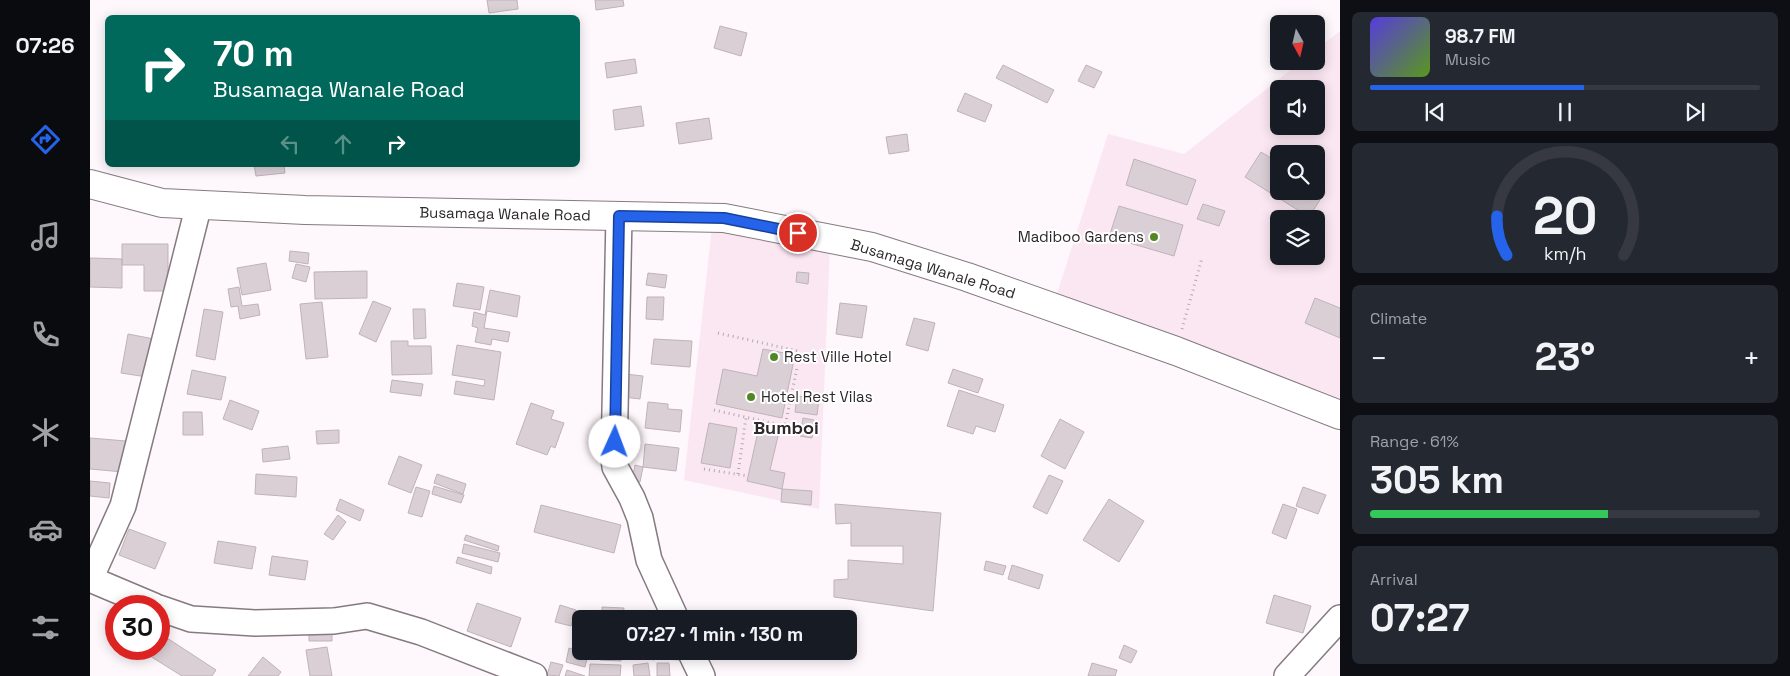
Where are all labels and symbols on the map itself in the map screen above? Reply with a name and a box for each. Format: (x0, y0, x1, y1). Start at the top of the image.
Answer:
north arrow (1270, 15, 1325, 70)
street label: Busamaga Wanale Road (419, 203, 591, 224)
pin (777, 212, 819, 254)
place label: Madiboo Gardens (1018, 227, 1144, 246)
marker: Madiboo Gardens (1148, 231, 1160, 243)
street label: Busamaga Wanale Road (848, 234, 1018, 303)
place label: Rest Ville Hotel (784, 347, 892, 366)
marker: Rest Ville Hotel (768, 351, 780, 363)
place label: Hotel Rest Vilas (761, 387, 873, 406)
marker: Hotel Rest Vilas (745, 391, 757, 403)
position arrow (588, 415, 640, 467)
district label: Bumboi (753, 416, 819, 439)
speed limit sign: 30 (105, 595, 170, 660)

